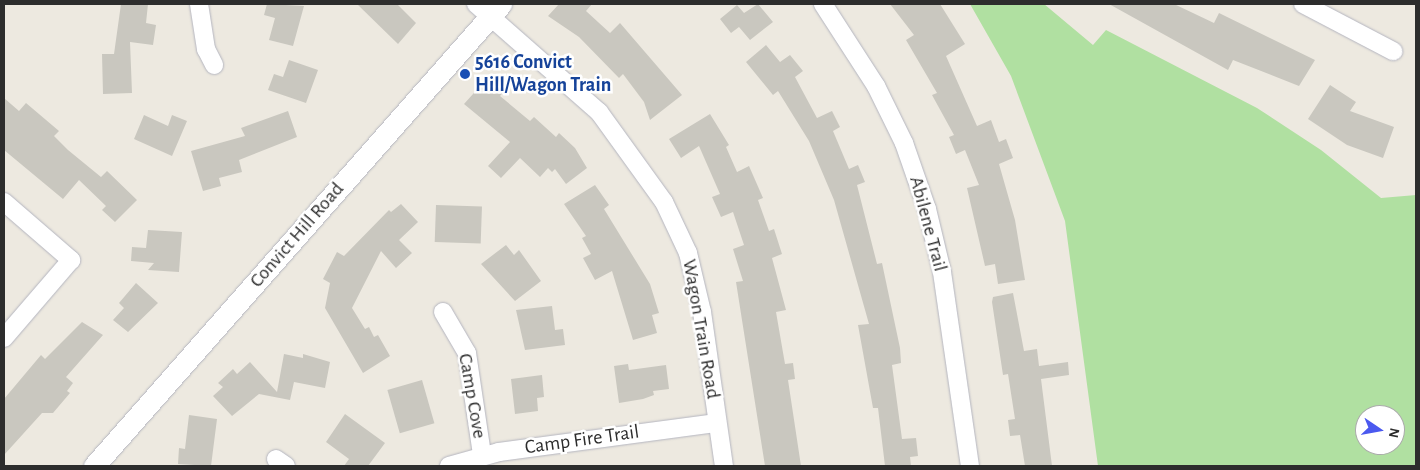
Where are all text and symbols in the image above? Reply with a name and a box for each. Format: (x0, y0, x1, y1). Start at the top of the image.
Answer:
place label: 5616 Convict Hill/Wagon Train (475, 50, 611, 97)
marker: 5616 Convict Hill/Wagon Train (459, 68, 471, 80)
street label: Abilene Trail (904, 174, 952, 274)
street label: Convict Hill Road (245, 177, 349, 293)
street label: Wagon Train Road (677, 257, 725, 401)
street label: Camp Cove (453, 352, 491, 440)
north arrow (1355, 405, 1405, 455)
street label: Camp Fire Trail (523, 420, 641, 460)
text: N (1386, 427, 1402, 439)

